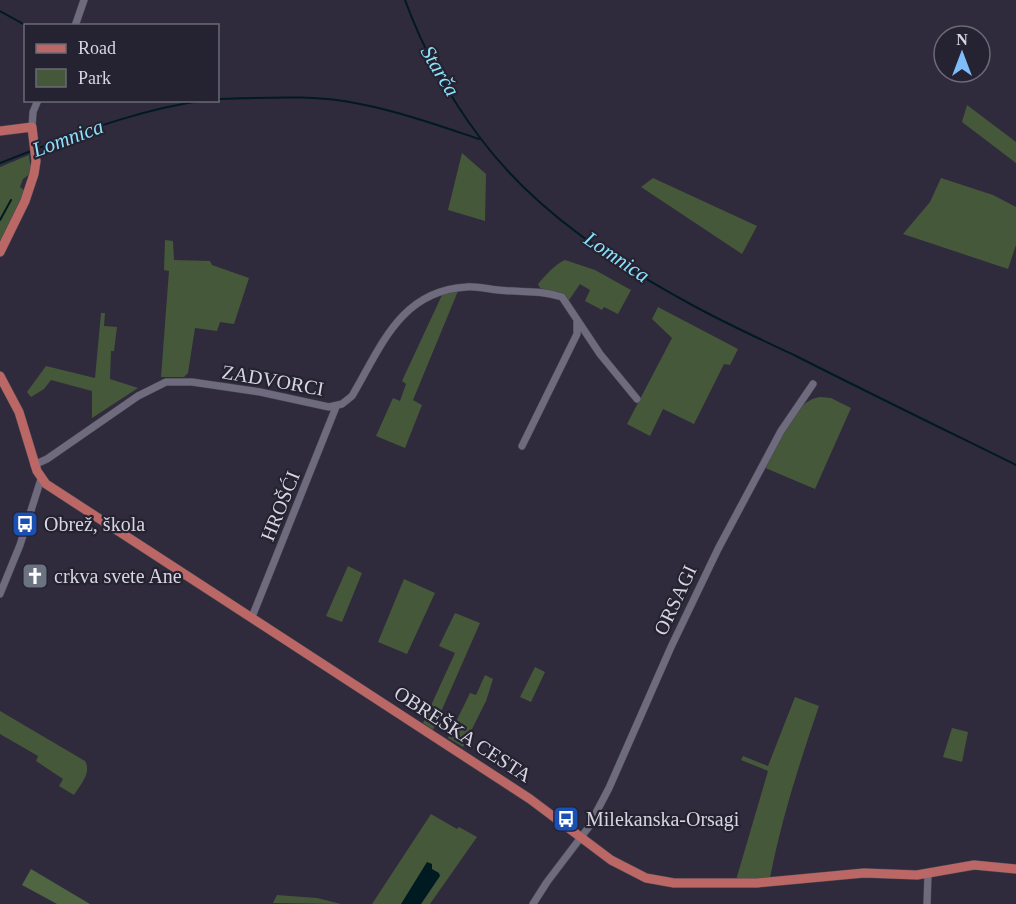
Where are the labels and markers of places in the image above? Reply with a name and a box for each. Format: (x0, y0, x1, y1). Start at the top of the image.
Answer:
bus stop icon: Obrež, škola (10, 509, 40, 539)
place label: Obrež, škola (44, 513, 145, 535)
church icon: crkva svete Ane (20, 561, 50, 591)
place label: crkva svete Ane (54, 565, 182, 587)
bus stop icon: Milekanska-Orsagi (551, 804, 581, 834)
place label: Milekanska-Orsagi (586, 808, 740, 831)

